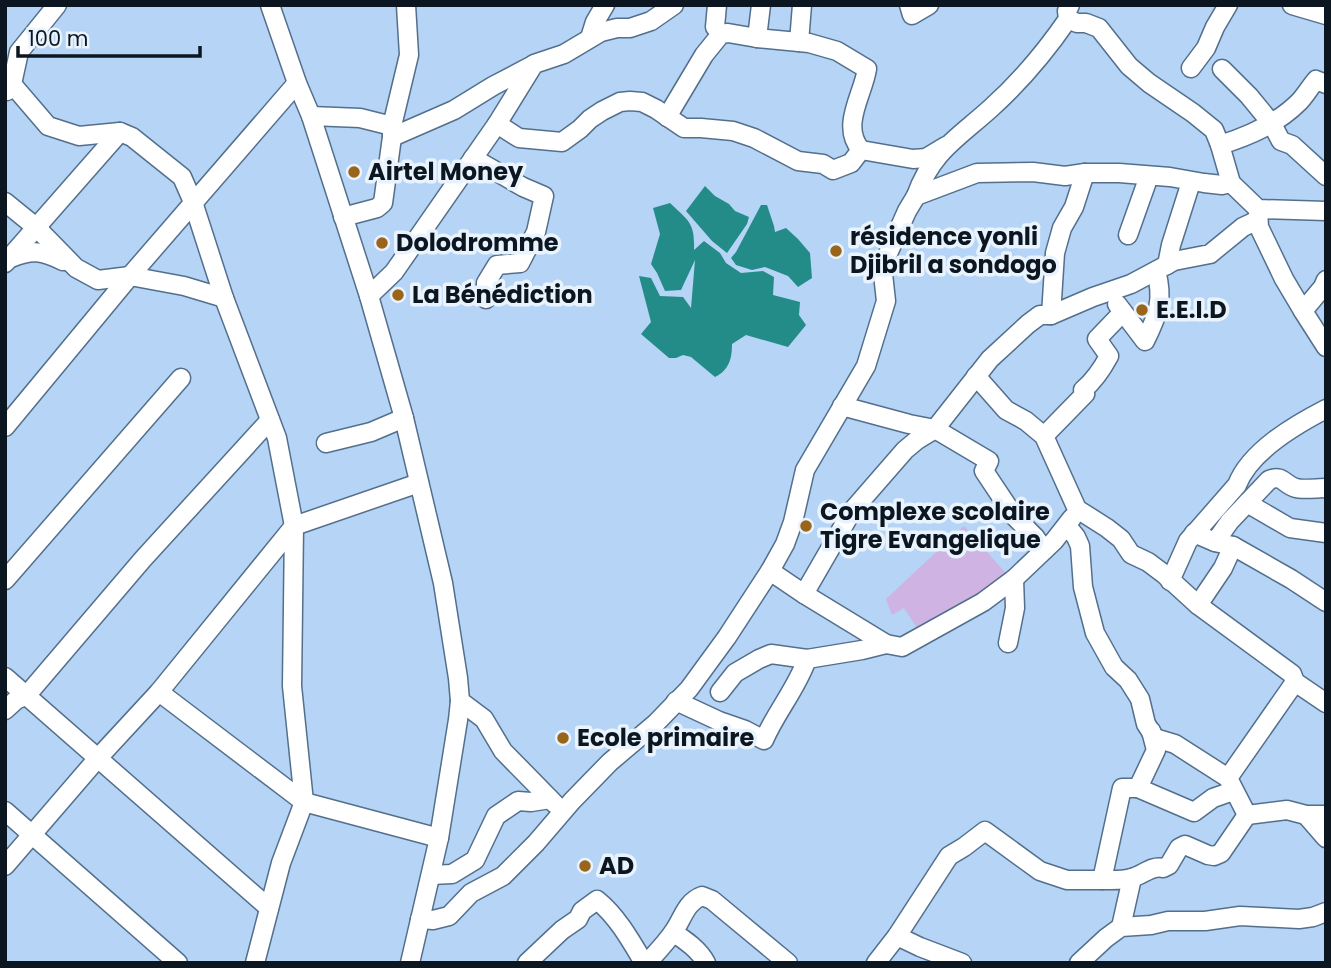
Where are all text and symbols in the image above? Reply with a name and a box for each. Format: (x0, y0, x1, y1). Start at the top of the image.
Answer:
scale bar (18, 14, 200, 58)
text: 100 m (28, 24, 88, 53)
place label: Airtel Money (368, 155, 524, 188)
marker: Airtel Money (346, 164, 362, 180)
place label: résidence yonli Djibril a sondogo (850, 220, 1057, 281)
place label: Dolodromme (396, 226, 559, 259)
marker: Dolodromme (374, 235, 390, 251)
marker: résidence yonli Djibril a sondogo (828, 243, 844, 259)
place label: La Bénédiction (412, 278, 593, 311)
marker: La Bénédiction (390, 287, 406, 303)
place label: E.E.I.D (1156, 293, 1227, 326)
marker: E.E.I.D (1134, 302, 1150, 318)
place label: Complexe scolaire Tigre Evangelique (820, 495, 1050, 556)
marker: Complexe scolaire Tigre Evangelique (798, 518, 814, 534)
place label: Ecole primaire (577, 721, 754, 754)
marker: Ecole primaire (555, 730, 571, 746)
place label: AD (599, 849, 634, 882)
marker: AD (577, 858, 593, 874)

